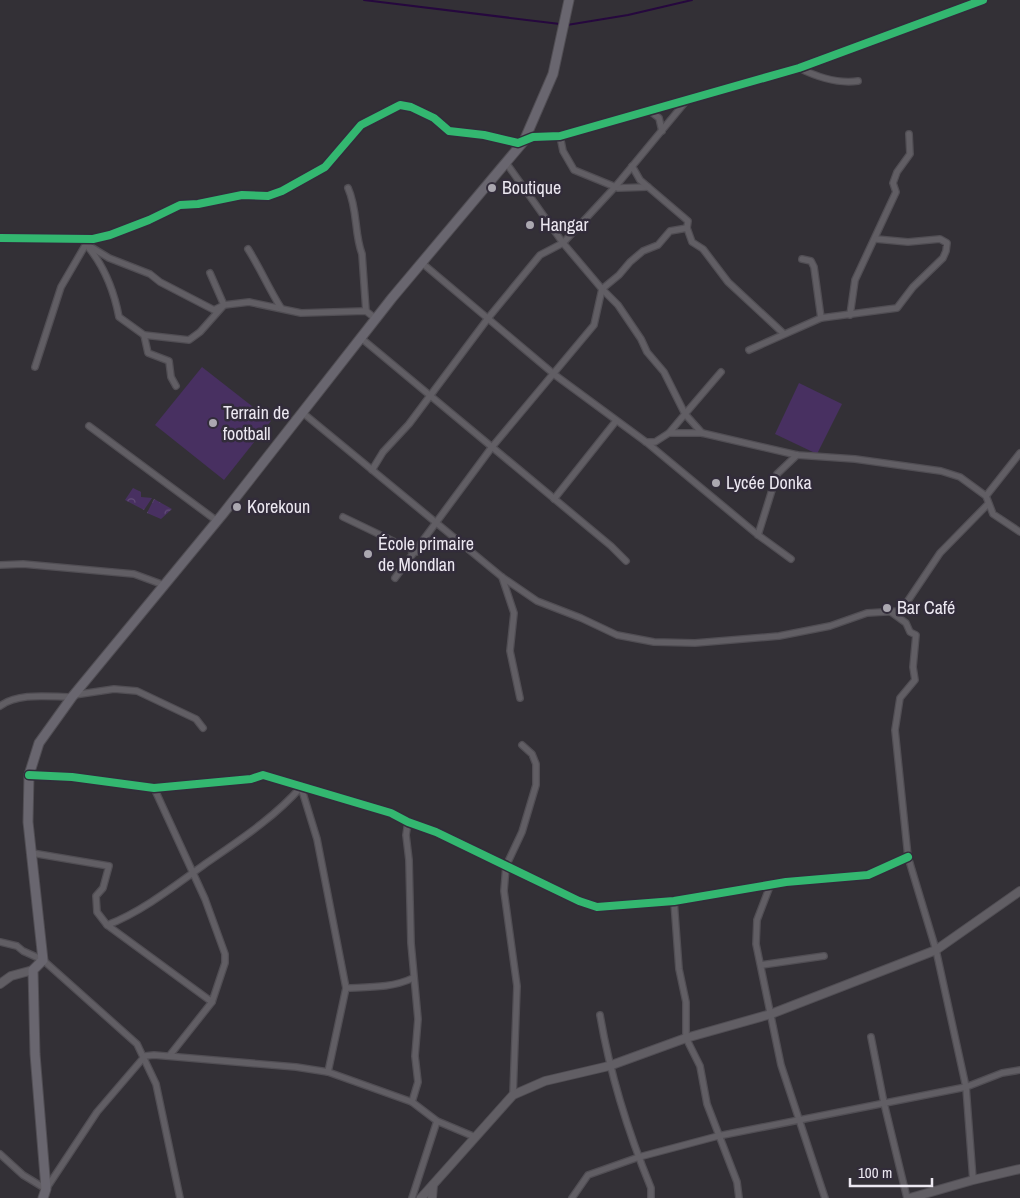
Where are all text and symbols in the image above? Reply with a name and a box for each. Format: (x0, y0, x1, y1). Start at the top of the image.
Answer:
place label: Boutique (502, 175, 561, 200)
marker: Boutique (486, 182, 498, 194)
place label: Hangar (540, 212, 588, 237)
marker: Hangar (524, 219, 536, 231)
place label: Terrain de football (223, 400, 289, 446)
marker: Terrain de football (207, 417, 219, 429)
place label: Lycée Donka (726, 470, 812, 495)
marker: Lycée Donka (710, 477, 722, 489)
place label: Korekoun (247, 494, 310, 519)
marker: Korekoun (231, 501, 243, 513)
place label: École primaire de Mondlan (378, 531, 474, 577)
marker: École primaire de Mondlan (362, 548, 374, 560)
place label: Bar Café (897, 595, 955, 620)
marker: Bar Café (881, 602, 893, 614)
scale bar (850, 1156, 932, 1188)
text: 100 m (858, 1162, 892, 1183)

